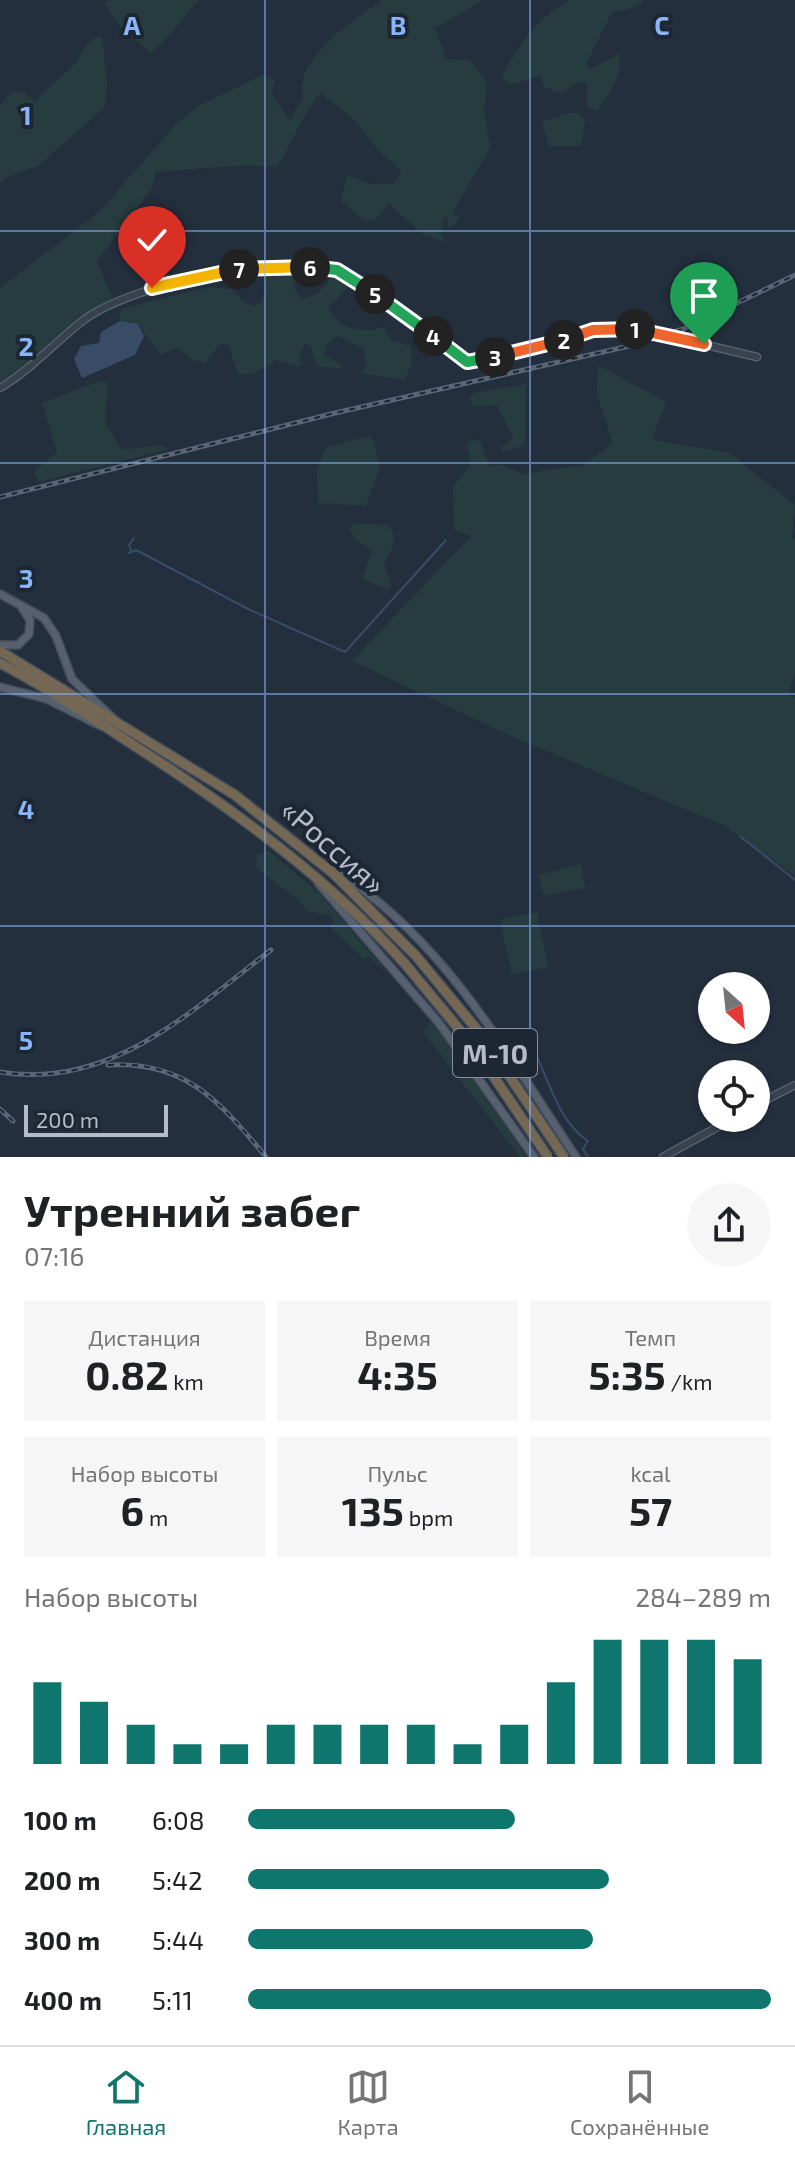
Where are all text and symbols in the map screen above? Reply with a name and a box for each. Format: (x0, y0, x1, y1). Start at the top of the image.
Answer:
text: A (124, 9, 141, 40)
text: B (390, 9, 406, 40)
text: C (654, 9, 670, 40)
text: 1 (20, 99, 32, 130)
pin (118, 206, 186, 288)
icon: check (130, 218, 174, 262)
pin: 6 (290, 247, 330, 287)
pin: 7 (219, 249, 259, 289)
text: 6 (304, 254, 316, 280)
text: 7 (233, 256, 245, 282)
pin (670, 262, 738, 344)
pin: 5 (355, 274, 395, 314)
icon: arrive (682, 274, 726, 318)
text: 5 (369, 281, 381, 307)
pin: 1 (615, 309, 655, 349)
pin: 4 (413, 316, 453, 356)
text: 1 (630, 316, 640, 342)
pin: 2 (544, 320, 584, 360)
text: 4 (426, 323, 440, 349)
text: 2 (558, 327, 570, 353)
text: 2 (18, 330, 34, 361)
pin: 3 (475, 337, 515, 377)
text: 3 (489, 344, 501, 370)
text: 3 (19, 562, 33, 593)
street label: «Россия» (274, 791, 394, 901)
text: 4 (18, 793, 34, 824)
north arrow (698, 972, 770, 1044)
map controls (698, 972, 770, 1132)
text: 5 (19, 1024, 33, 1055)
road number: М-10 (453, 1029, 537, 1077)
button: locate (698, 1060, 770, 1132)
scale bar (24, 1101, 168, 1137)
text: 200 m (36, 1106, 99, 1132)
text: Утренний забег (24, 1183, 360, 1236)
button: share (687, 1183, 771, 1267)
text: 07:16 (24, 1240, 84, 1271)
text: Дистанция (88, 1324, 201, 1350)
text: Время (364, 1324, 431, 1350)
text: Темп (625, 1324, 676, 1350)
text: 0.82 (85, 1350, 168, 1398)
text: 4:35 (357, 1350, 438, 1398)
text: 5:35 (589, 1350, 666, 1398)
text: km (168, 1368, 204, 1394)
text: /km (666, 1368, 712, 1394)
text: Набор высоты (71, 1460, 218, 1486)
text: Пульс (367, 1460, 428, 1486)
text: kcal (630, 1460, 671, 1486)
text: 6 (121, 1486, 144, 1534)
text: 135 (342, 1486, 404, 1534)
text: 57 (629, 1486, 672, 1534)
text: m (144, 1504, 168, 1530)
text: bpm (404, 1504, 453, 1530)
text: Набор высоты (24, 1581, 198, 1612)
text: 284–289 m (635, 1581, 771, 1612)
text: 100 m (24, 1804, 97, 1835)
text: 6:08 (152, 1804, 204, 1835)
text: 200 m (24, 1864, 100, 1895)
text: 5:42 (152, 1864, 203, 1895)
text: 300 m (24, 1924, 100, 1955)
text: 5:44 (152, 1924, 204, 1955)
text: 400 m (24, 1984, 102, 2015)
text: 5:11 (152, 1984, 193, 2015)
tab: Главная (86, 2065, 166, 2139)
tab: Карта (338, 2065, 399, 2139)
tab: Сохранённые (570, 2065, 709, 2139)

